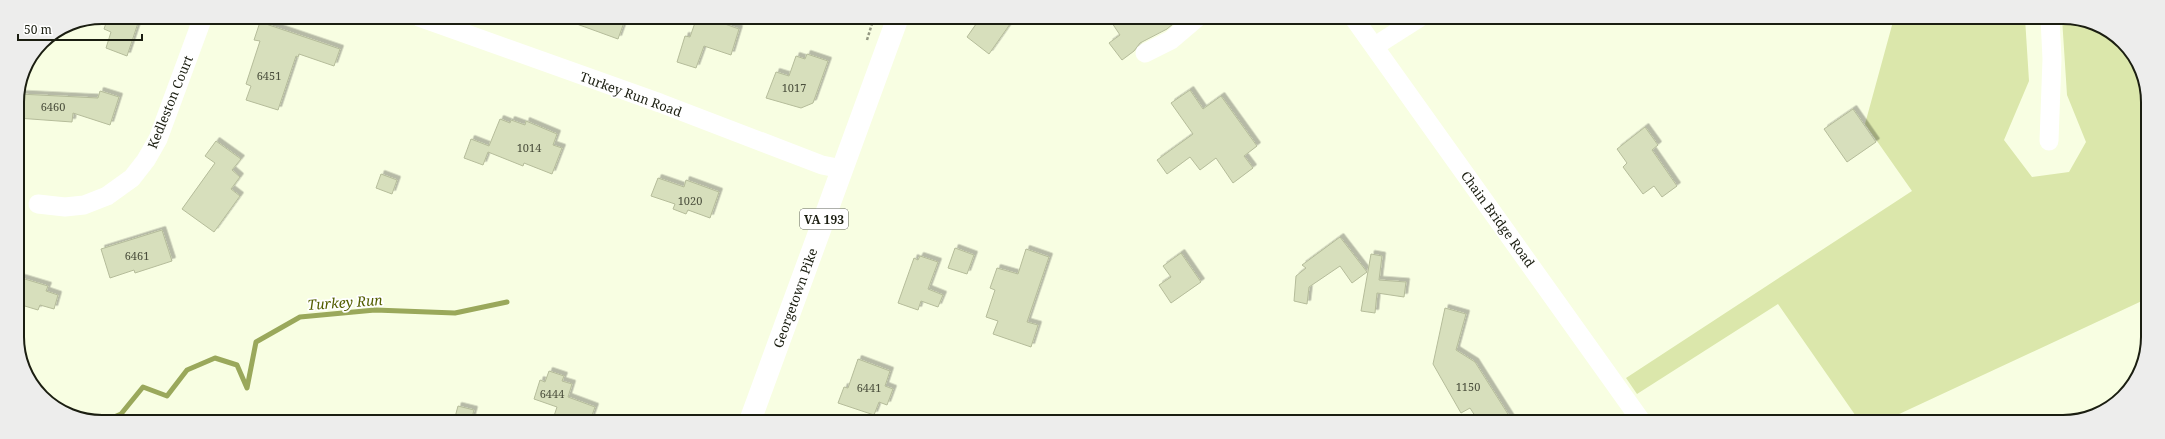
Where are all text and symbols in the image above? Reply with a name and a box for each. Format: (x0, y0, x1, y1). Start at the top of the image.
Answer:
scale bar (18, 16, 142, 42)
text: 50 m (24, 21, 52, 38)
street label: Kedleston Court (143, 52, 197, 151)
street label: Turkey Run Road (578, 67, 684, 121)
house number: 6451 (257, 68, 281, 83)
house number: 1017 (782, 80, 806, 95)
house number: 6460 (41, 99, 65, 114)
house number: 1014 (517, 140, 541, 155)
street label: Chain Bridge Road (1457, 167, 1539, 271)
house number: 1020 (678, 193, 702, 208)
road number: VA 193 (800, 209, 848, 229)
street label: Georgetown Pike (769, 245, 821, 350)
house number: 6461 (125, 248, 149, 263)
water label: Turkey Run (307, 290, 384, 314)
house number: 1150 (1456, 379, 1480, 394)
house number: 6441 (857, 380, 881, 395)
house number: 6444 (540, 386, 564, 401)

